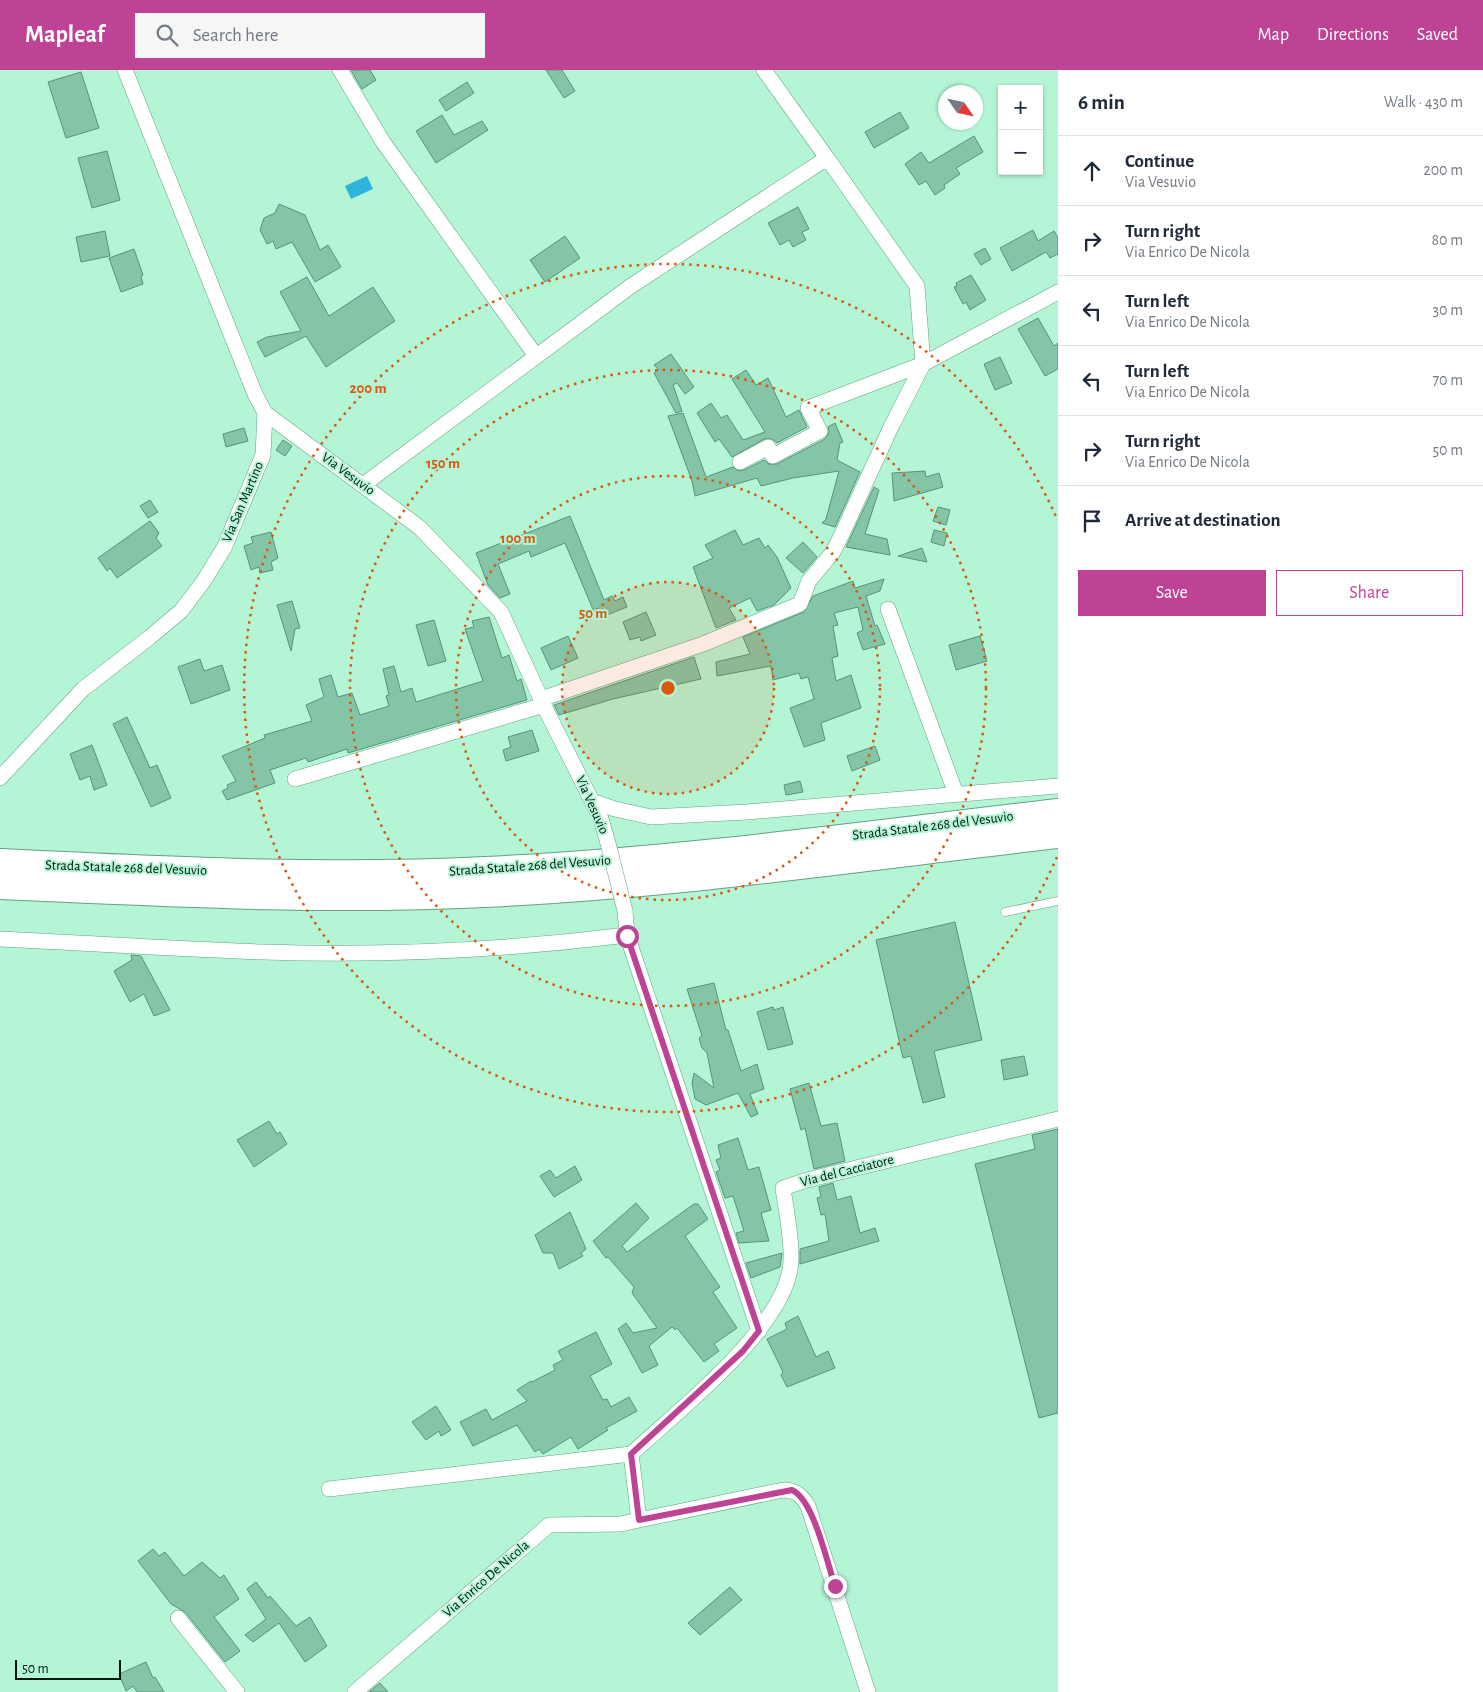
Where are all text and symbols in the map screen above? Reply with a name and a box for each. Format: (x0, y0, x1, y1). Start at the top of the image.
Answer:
search box (135, 13, 485, 58)
icon: search (153, 21, 181, 49)
text: Mapleaf (25, 23, 105, 47)
text: Search here (193, 26, 279, 45)
text: Map (1258, 26, 1289, 44)
text: Directions (1317, 26, 1389, 44)
text: Saved (1417, 26, 1458, 44)
north arrow (938, 85, 983, 130)
map controls (998, 85, 1043, 175)
button: + (998, 85, 1043, 130)
text: 6 min (1078, 92, 1125, 113)
text: Walk · 430 m (1384, 94, 1463, 110)
button: − (998, 130, 1043, 175)
text: Continue (1125, 152, 1194, 171)
icon: ahead (1078, 157, 1106, 185)
text: 200 m (1423, 162, 1463, 178)
text: Via Vesuvio (1125, 174, 1196, 190)
text: Turn right (1125, 222, 1200, 241)
icon: right (1078, 227, 1106, 255)
text: 80 m (1432, 232, 1463, 248)
text: Via Enrico De Nicola (1125, 244, 1250, 260)
text: Turn left (1125, 292, 1189, 311)
icon: left (1078, 297, 1106, 325)
text: 30 m (1433, 302, 1463, 318)
text: Via Enrico De Nicola (1125, 314, 1250, 330)
text: Turn left (1125, 362, 1189, 381)
icon: left (1078, 367, 1106, 395)
text: 70 m (1432, 372, 1463, 388)
text: 200 m (349, 381, 387, 396)
text: Via Enrico De Nicola (1125, 384, 1250, 400)
text: Turn right (1125, 432, 1200, 451)
icon: right (1078, 437, 1106, 465)
text: 50 m (1432, 442, 1463, 458)
street label: Via Vesuvio (319, 450, 377, 498)
text: Via Enrico De Nicola (1125, 454, 1250, 470)
text: 150 m (426, 456, 460, 471)
street label: Via San Martino (220, 460, 266, 544)
icon: arrive (1078, 507, 1106, 535)
text: Arrive at destination (1125, 511, 1281, 530)
text: 100 m (500, 531, 536, 546)
button: Save (1078, 570, 1266, 616)
button: Share (1276, 570, 1463, 616)
text: 50 m (579, 606, 607, 621)
centre of rings (659, 679, 677, 697)
street label: Via Vesuvio (573, 774, 611, 836)
street label: Strada Statale 268 del Vesuvio (852, 809, 1014, 843)
street label: Strada Statale 268 del Vesuvio (449, 853, 611, 879)
street label: Strada Statale 268 del Vesuvio (45, 858, 207, 878)
route start (616, 925, 639, 948)
street label: Via del Cacciatore (799, 1153, 895, 1189)
street label: Via Enrico De Nicola (440, 1538, 532, 1620)
route end (824, 1575, 847, 1598)
scale bar (15, 1657, 121, 1680)
text: 50 m (22, 1662, 49, 1676)

